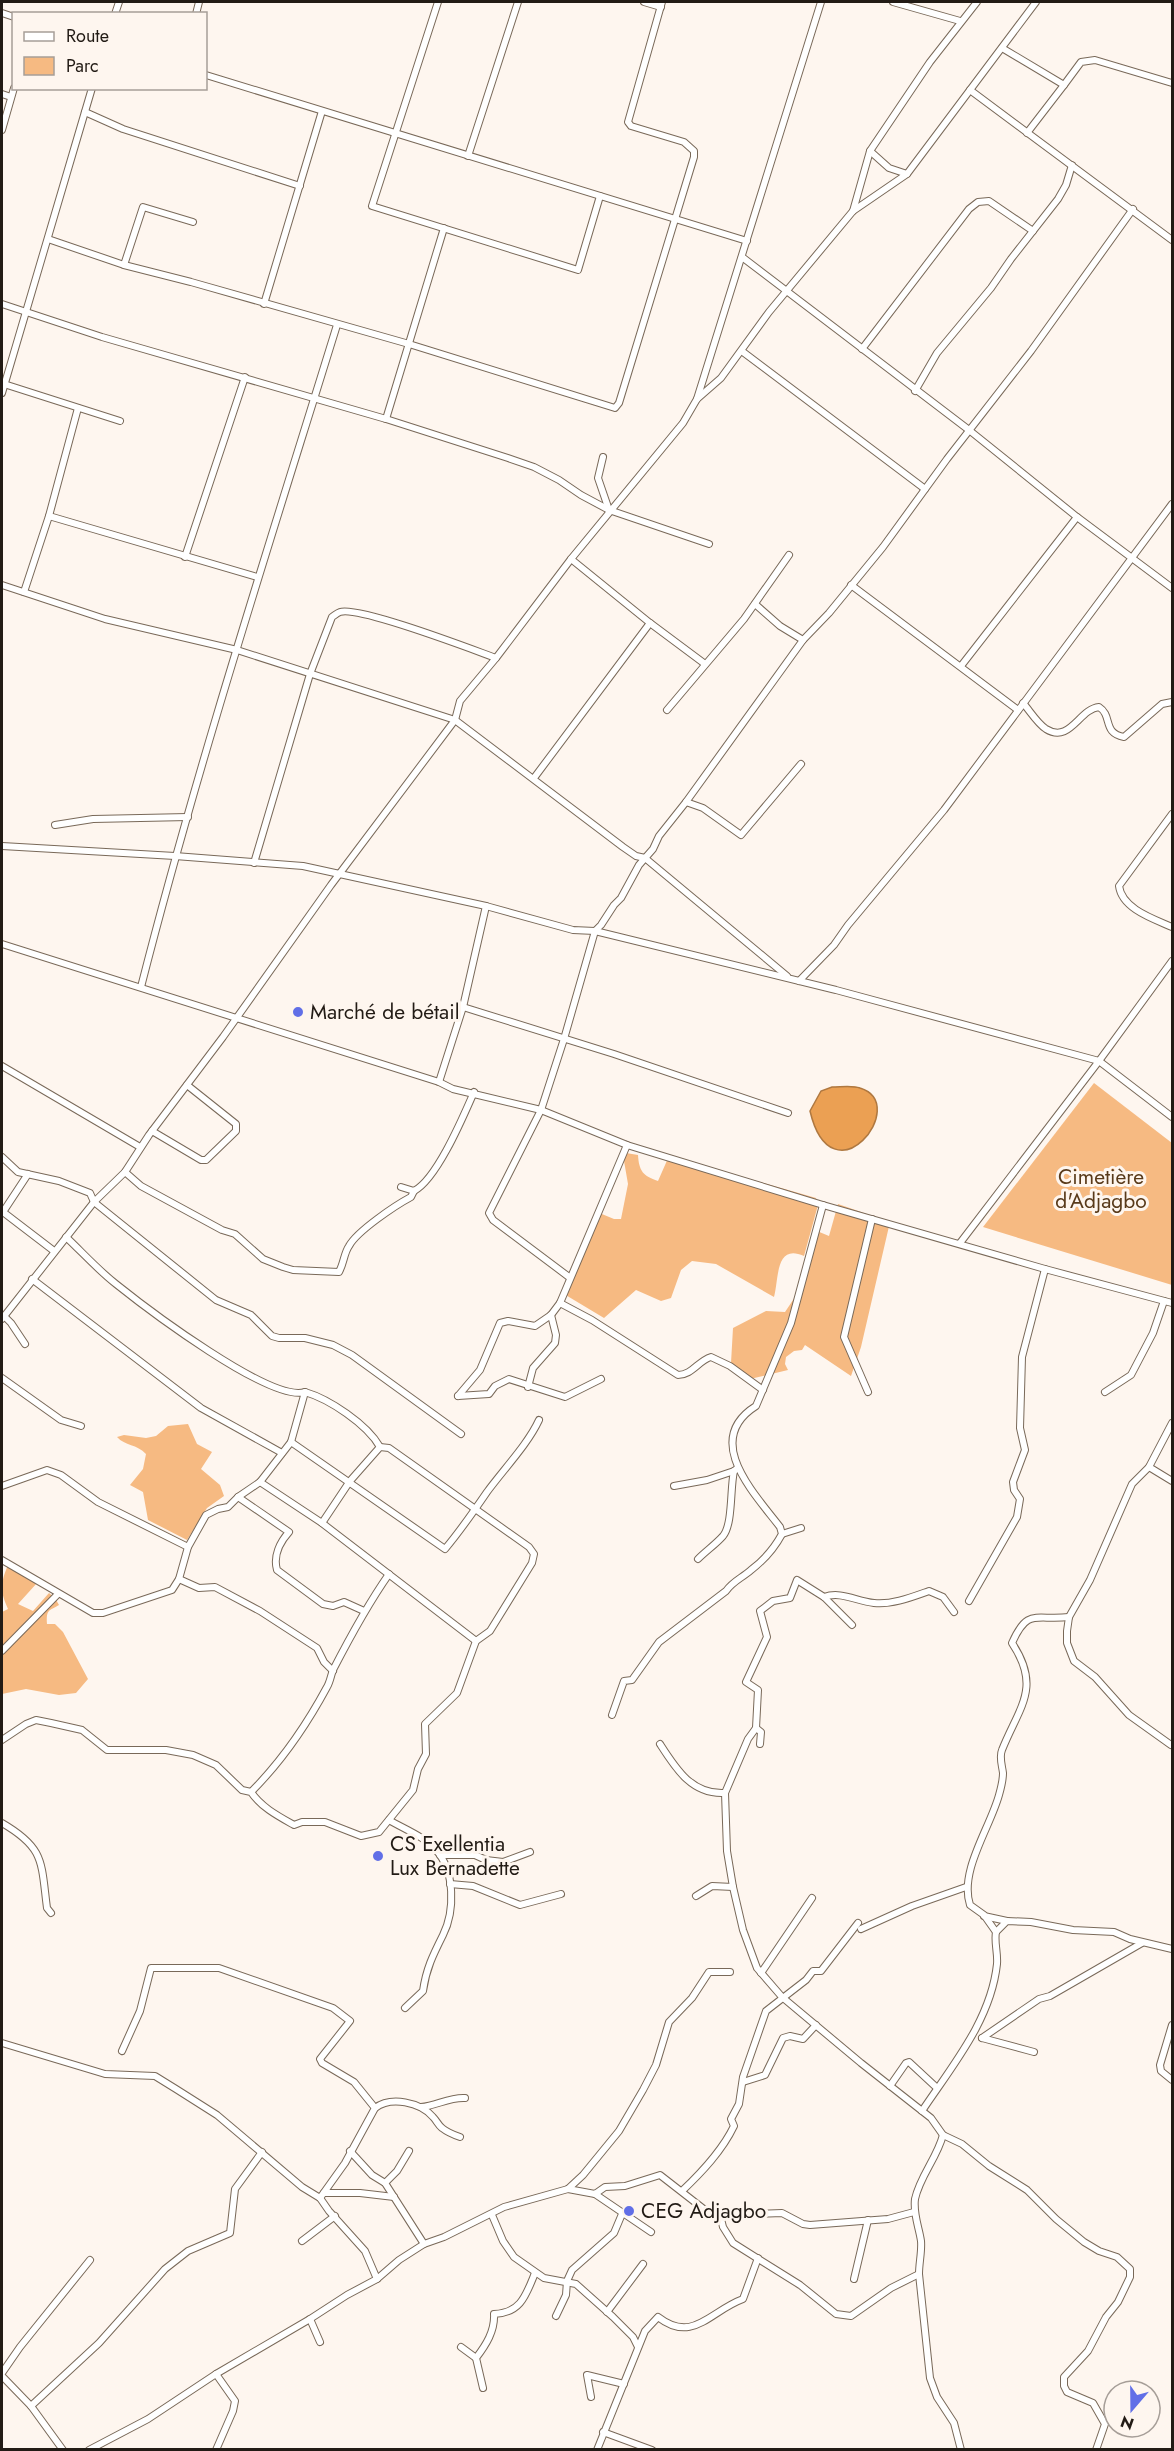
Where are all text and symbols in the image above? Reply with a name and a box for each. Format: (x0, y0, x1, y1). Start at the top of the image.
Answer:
legend (12, 12, 207, 90)
text: Route (66, 23, 109, 49)
text: Parc (66, 53, 99, 79)
place label: Marché de bétail (310, 997, 459, 1027)
marker: Marché de bétail (291, 1005, 305, 1019)
park label: Cimetière d'Adjagbo (1055, 1162, 1147, 1216)
place label: CS Exellentia Lux Bernadette (390, 1829, 520, 1883)
marker: CS Exellentia Lux Bernadette (371, 1849, 385, 1863)
place label: CEG Adjagbo (641, 2196, 766, 2226)
marker: CEG Adjagbo (622, 2204, 636, 2218)
north arrow (1102, 2379, 1162, 2439)
text: N (1117, 2410, 1137, 2436)

